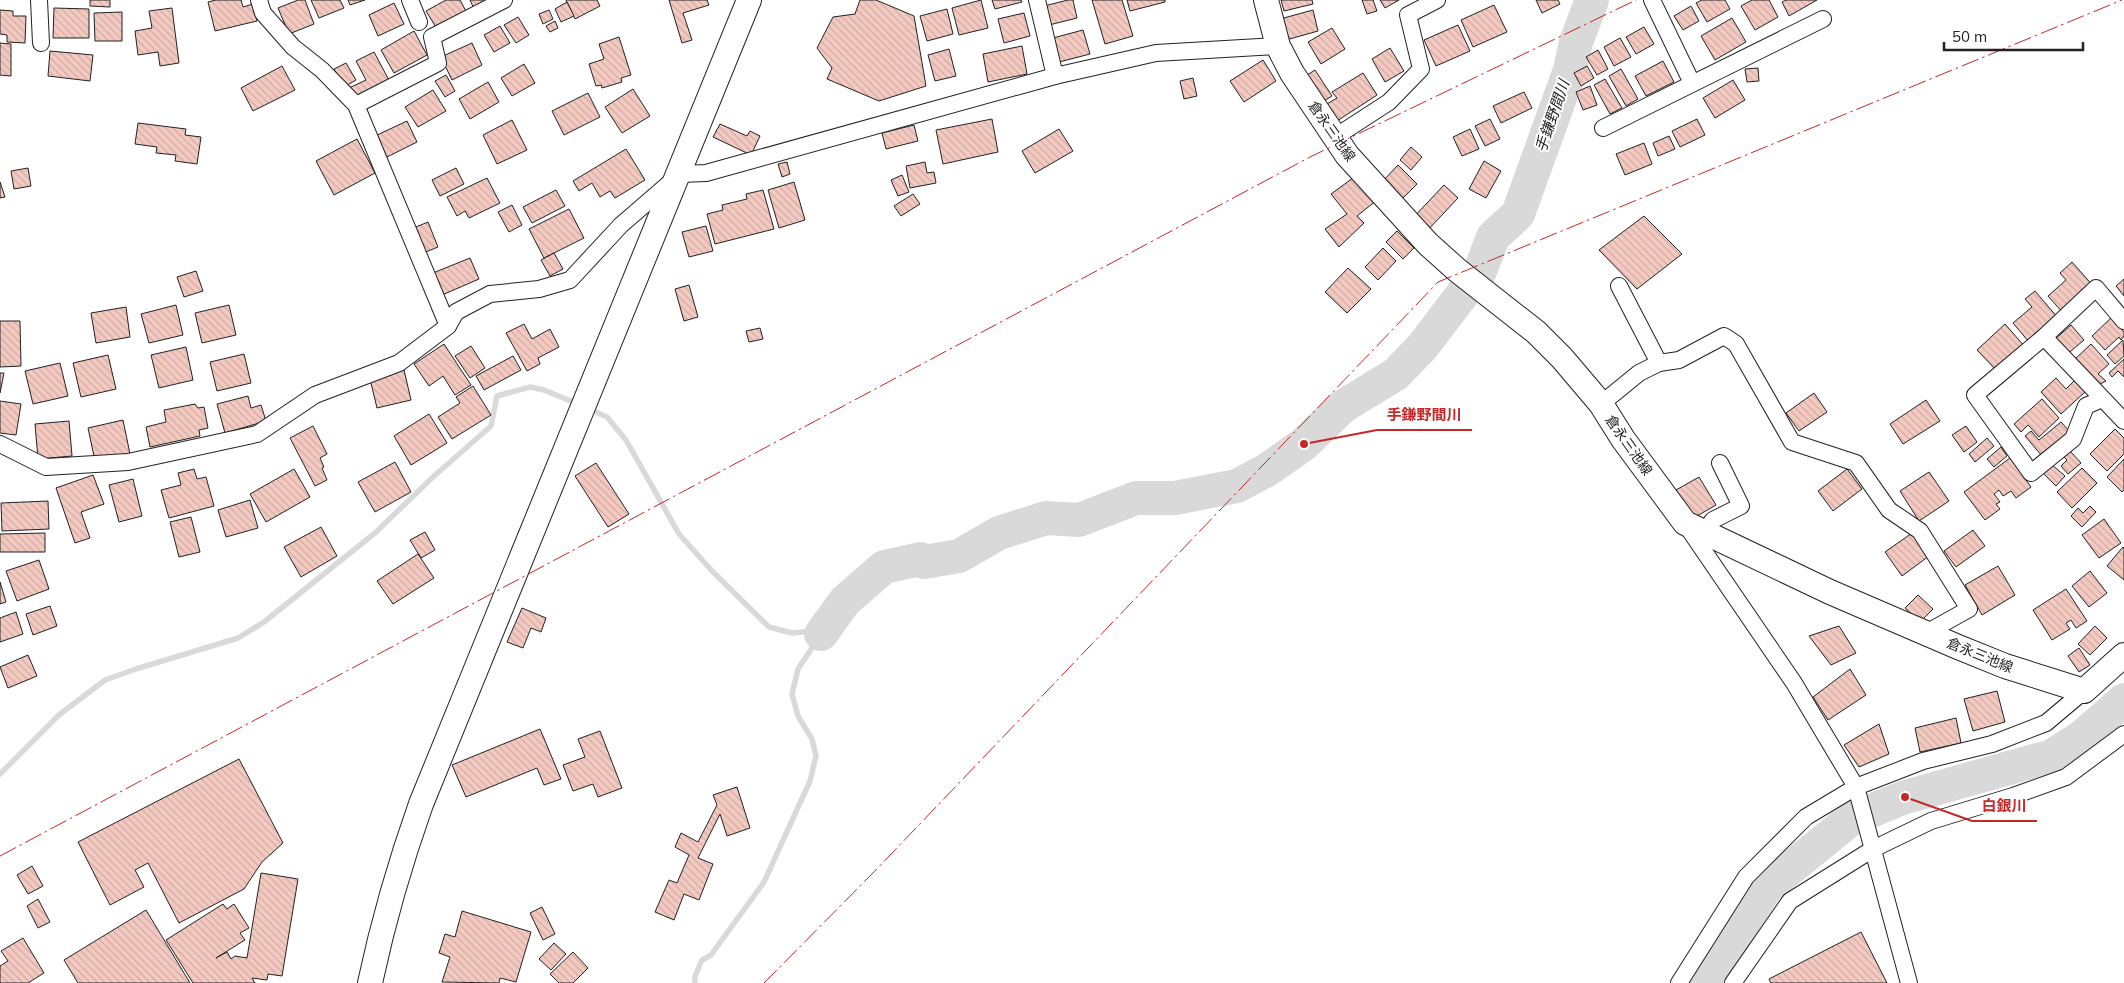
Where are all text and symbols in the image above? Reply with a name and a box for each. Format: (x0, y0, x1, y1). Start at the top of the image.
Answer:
scale bar (1944, 20, 2083, 52)
text: 50 m (1952, 27, 1987, 46)
water label: 手鎌野間川 (1531, 76, 1574, 155)
street label: 倉永三池線 (1305, 97, 1359, 165)
callout: 手鎌野間川 (1377, 400, 1472, 430)
text: 手鎌野間川 (1386, 405, 1462, 424)
street label: 倉永三池線 (1602, 411, 1656, 479)
street label: 倉永三池線 (1944, 634, 2016, 676)
callout: 白銀川 (1972, 791, 2037, 821)
text: 白銀川 (1981, 796, 2027, 815)

